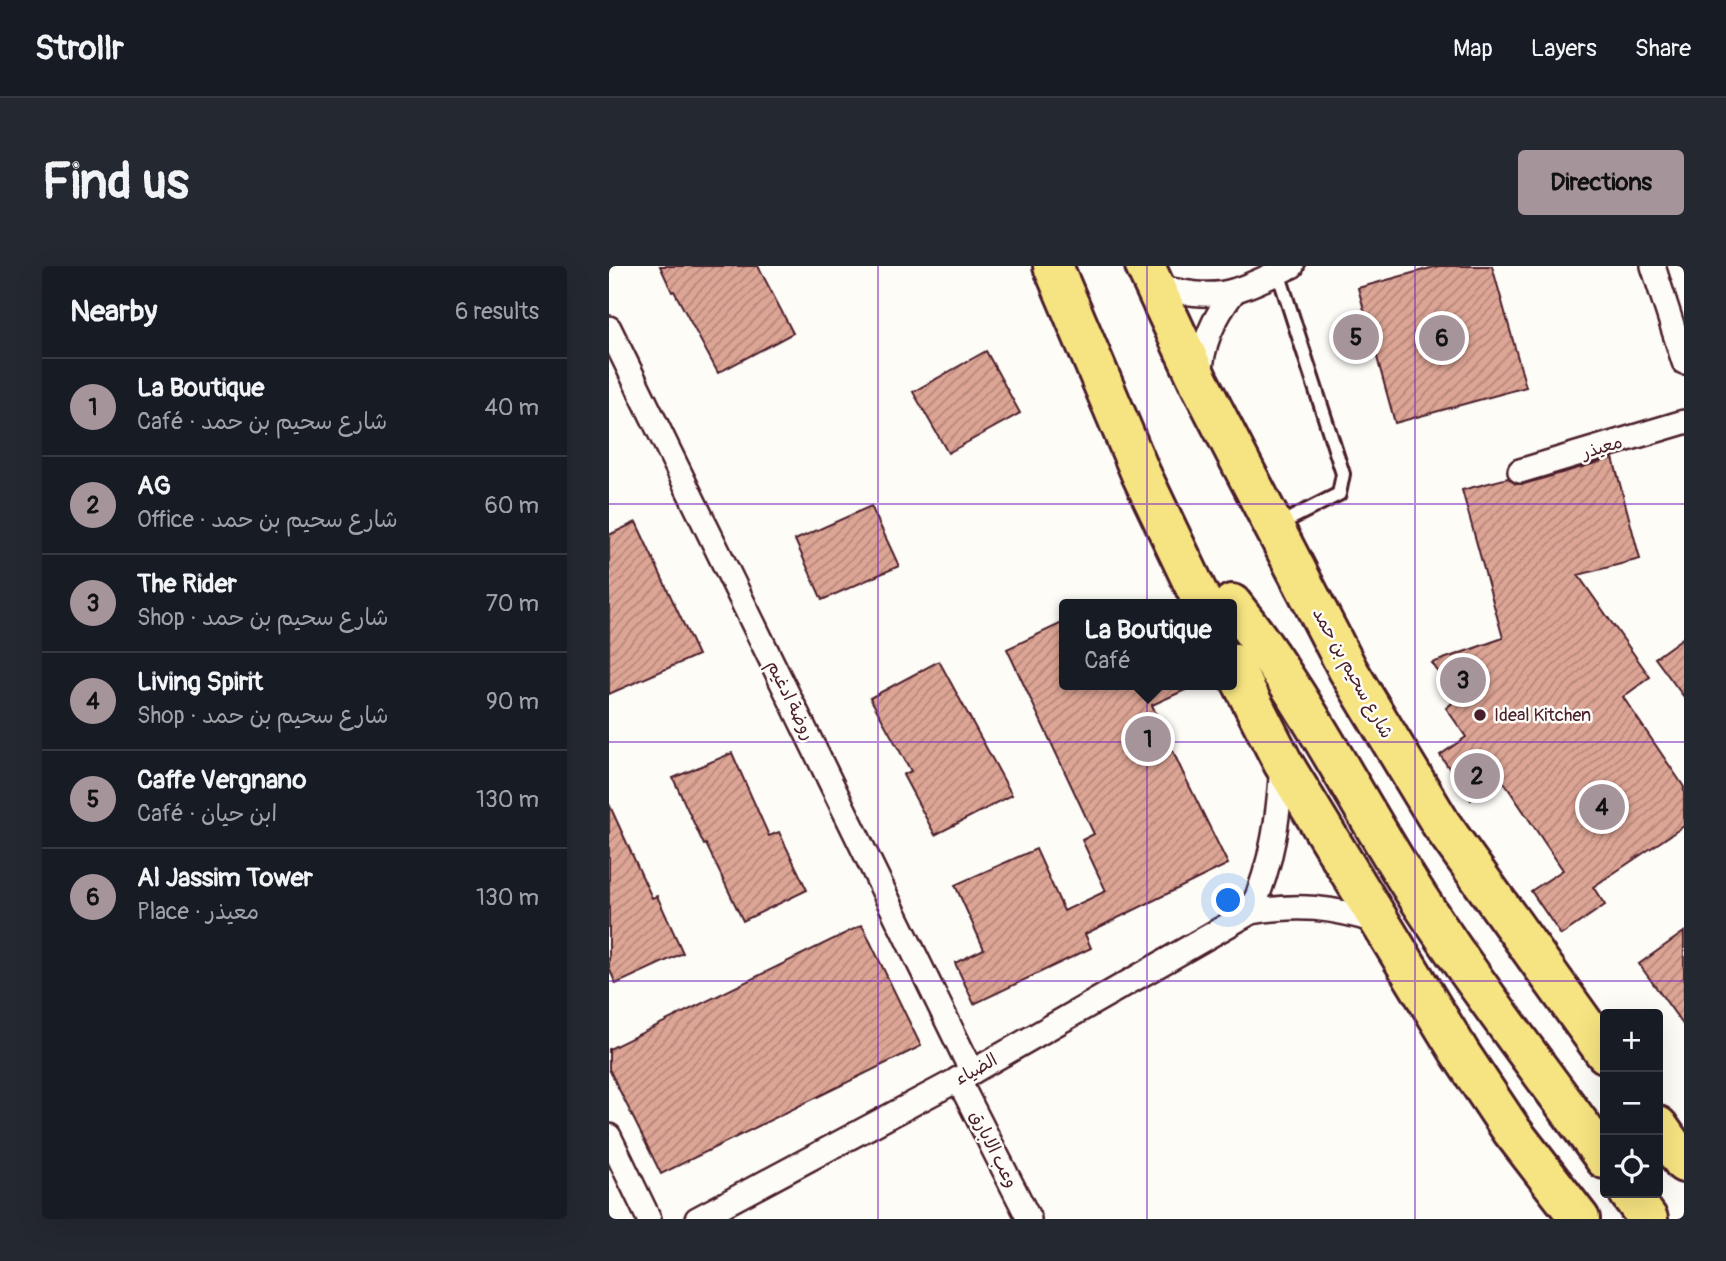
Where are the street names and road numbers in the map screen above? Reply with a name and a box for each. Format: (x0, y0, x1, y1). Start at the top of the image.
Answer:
street label: معيذر (1577, 430, 1625, 465)
street label: شارع سحيم بن حمد (1305, 604, 1398, 744)
street label: روضة ادغيم (760, 657, 820, 745)
street label: الضياء (951, 1048, 1002, 1090)
street label: وعب الابارق (964, 1107, 1023, 1192)

